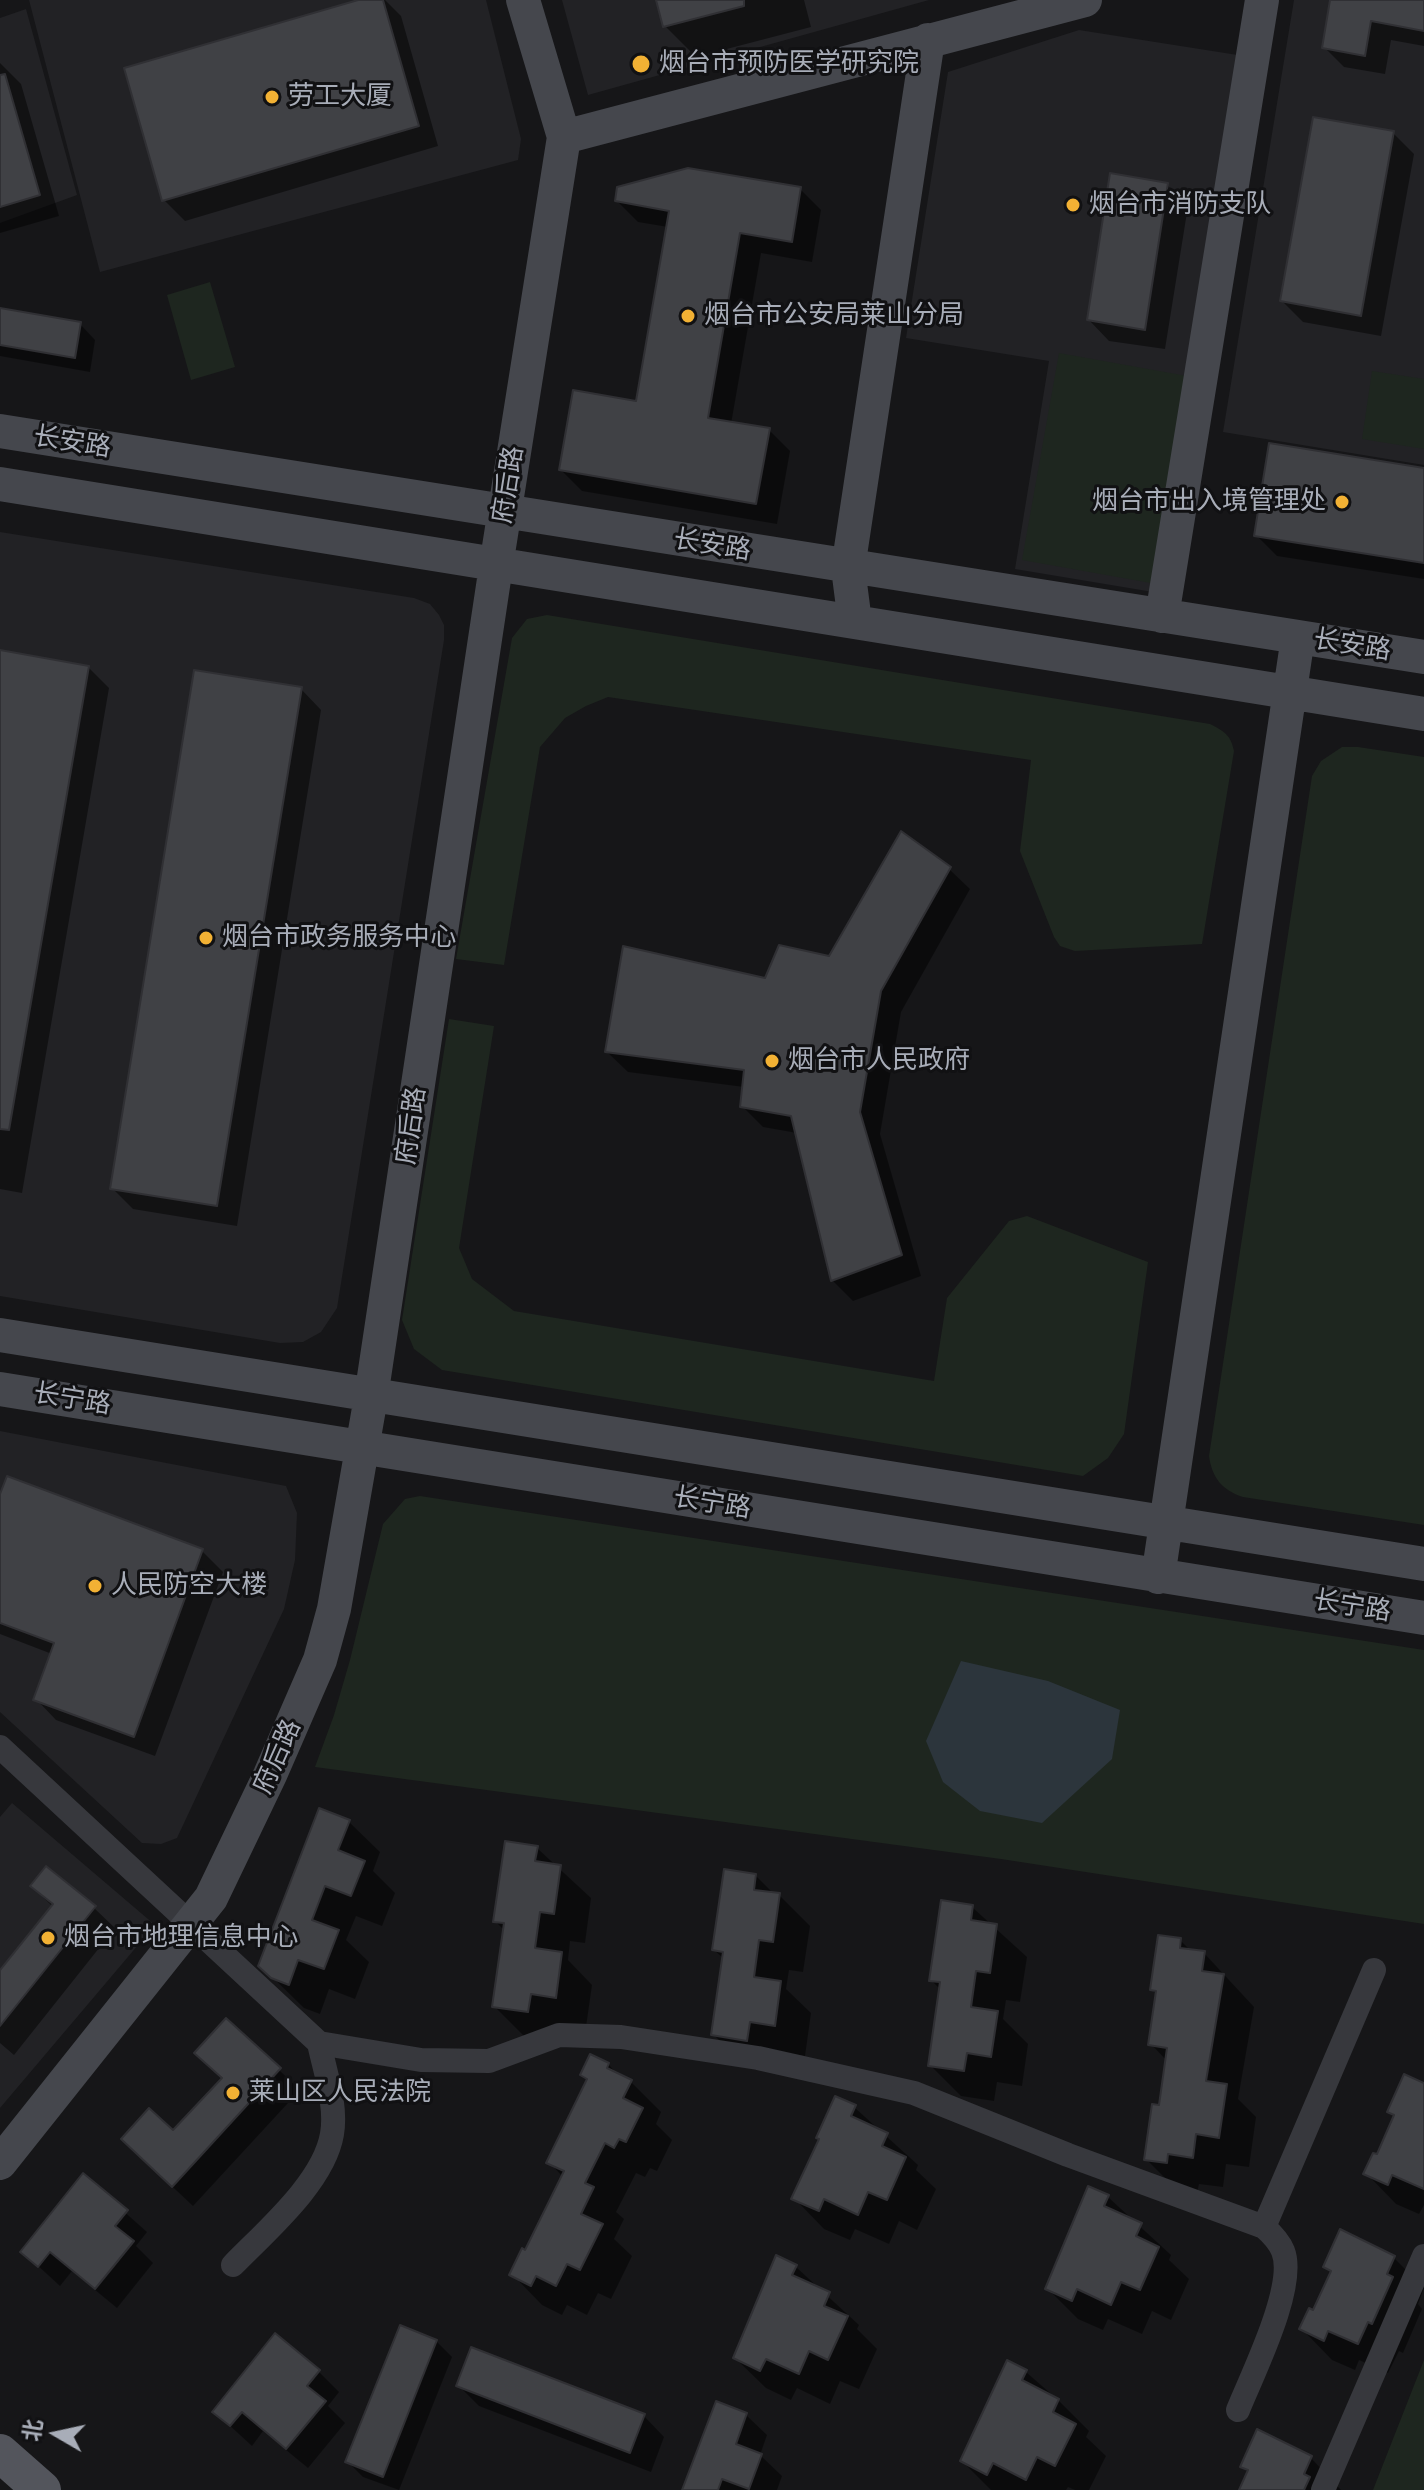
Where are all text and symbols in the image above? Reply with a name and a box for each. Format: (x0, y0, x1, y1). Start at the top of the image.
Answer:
place label: 烟台市预防医学研究院 (659, 48, 919, 80)
marker: 烟台市预防医学研究院 (630, 53, 652, 75)
place label: 劳工大厦 (288, 81, 392, 113)
marker: 劳工大厦 (263, 88, 281, 106)
place label: 烟台市消防支队 (1089, 189, 1271, 221)
marker: 烟台市消防支队 (1064, 196, 1082, 214)
place label: 烟台市公安局莱山分局 (704, 300, 964, 332)
marker: 烟台市公安局莱山分局 (679, 307, 697, 325)
street label: 长安路 (31, 421, 113, 465)
street label: 府后路 (487, 444, 531, 526)
place label: 烟台市出入境管理处 (1092, 486, 1326, 518)
marker: 烟台市出入境管理处 (1333, 493, 1351, 511)
street label: 长安路 (671, 524, 753, 568)
street label: 长安路 (1311, 624, 1393, 668)
place label: 烟台市政务服务中心 (222, 922, 456, 954)
marker: 烟台市政务服务中心 (197, 929, 215, 947)
place label: 烟台市人民政府 (788, 1045, 970, 1077)
marker: 烟台市人民政府 (763, 1052, 781, 1070)
street label: 府后路 (391, 1085, 433, 1167)
street label: 长宁路 (31, 1378, 113, 1422)
street label: 长宁路 (671, 1482, 753, 1526)
place label: 人民防空大楼 (111, 1570, 267, 1602)
marker: 人民防空大楼 (86, 1577, 104, 1595)
street label: 长宁路 (1311, 1585, 1393, 1629)
street label: 府后路 (248, 1715, 308, 1799)
place label: 烟台市地理信息中心 (64, 1922, 298, 1954)
marker: 烟台市地理信息中心 (39, 1929, 57, 1947)
place label: 莱山区人民法院 (249, 2077, 431, 2109)
marker: 莱山区人民法院 (224, 2084, 242, 2102)
north arrow (16, 2394, 96, 2474)
text: 北 (17, 2417, 48, 2443)

